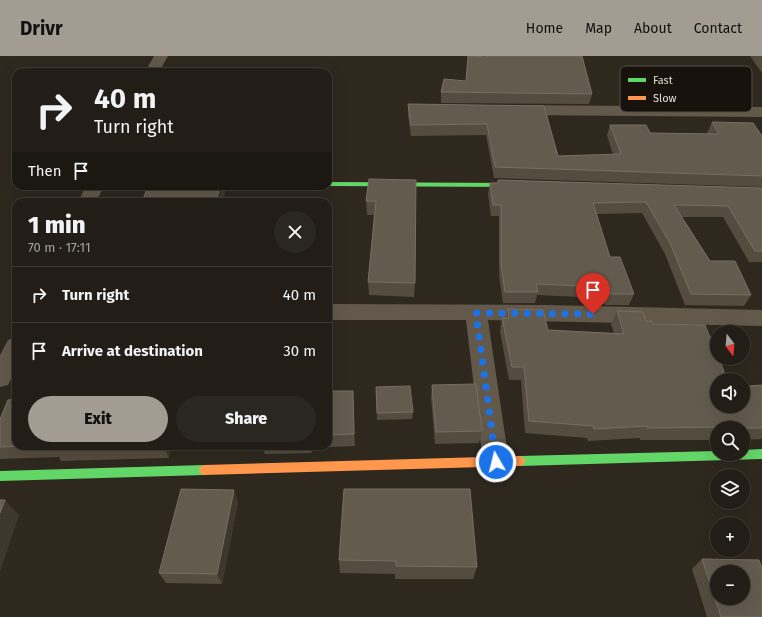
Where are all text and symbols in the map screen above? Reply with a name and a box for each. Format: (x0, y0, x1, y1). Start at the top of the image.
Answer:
text: Drivr (20, 17, 63, 40)
text: Home (526, 20, 563, 37)
text: Map (585, 20, 612, 37)
text: About (634, 20, 672, 37)
text: Contact (694, 20, 742, 37)
legend (620, 66, 752, 112)
text: Fast (653, 74, 673, 87)
text: 40 m (94, 82, 157, 115)
icon: right (28, 84, 80, 136)
text: Slow (653, 92, 677, 105)
text: Turn right (94, 116, 174, 138)
icon: arrive (70, 160, 92, 182)
text: Then (28, 162, 62, 180)
text: 1 min (28, 211, 86, 239)
button: close (274, 211, 316, 253)
text: 70 m · 17:11 (28, 240, 91, 255)
pin (576, 273, 610, 314)
icon: arrive (582, 279, 604, 301)
icon: right (28, 284, 50, 306)
text: Turn right (62, 286, 129, 304)
text: 40 m (283, 286, 316, 304)
north arrow (710, 325, 750, 365)
map controls (710, 325, 750, 605)
icon: arrive (28, 340, 50, 362)
text: Arrive at destination (62, 342, 203, 360)
text: 30 m (283, 342, 316, 360)
button: sound (710, 373, 750, 413)
button: Exit (28, 396, 168, 442)
button: Share (176, 396, 316, 442)
button: search (710, 421, 750, 461)
position arrow (475, 441, 517, 483)
button: layers (710, 469, 750, 509)
button: + (710, 517, 750, 557)
button: − (710, 565, 750, 605)

